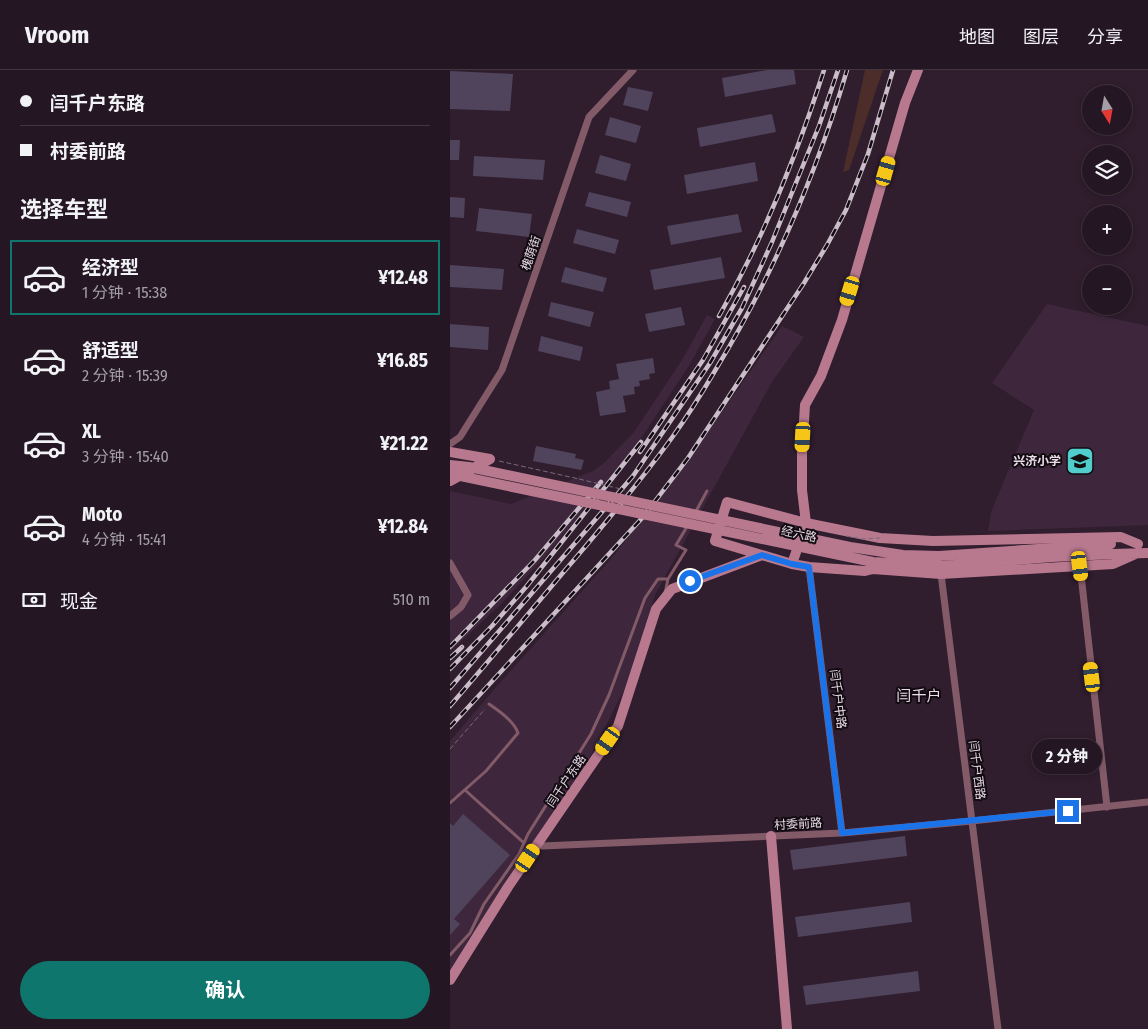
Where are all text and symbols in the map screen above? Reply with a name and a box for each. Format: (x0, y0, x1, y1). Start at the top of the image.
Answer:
text: Vroom (25, 21, 89, 49)
text: 地图 (959, 26, 995, 48)
text: 图层 (1023, 26, 1059, 48)
text: 分享 (1087, 26, 1123, 48)
north arrow (1082, 85, 1132, 135)
map controls (1082, 85, 1132, 315)
text: 闫千户东路 (50, 92, 145, 115)
text: 村委前路 (50, 140, 126, 163)
button: layers (1082, 145, 1132, 195)
car (874, 155, 897, 187)
text: 选择车型 (20, 196, 108, 223)
button: + (1082, 205, 1132, 255)
street label: 槐荫街 (519, 234, 543, 272)
icon: car (22, 255, 67, 300)
text: 经济型 (82, 256, 139, 279)
button: − (1082, 265, 1132, 315)
text: ¥12.48 (378, 266, 428, 289)
car (838, 274, 861, 308)
text: 1 分钟 · 15:38 (82, 283, 167, 302)
icon: car (22, 338, 67, 383)
text: 舒适型 (82, 339, 139, 362)
text: ¥16.85 (377, 349, 428, 372)
text: 2 分钟 · 15:39 (82, 366, 168, 385)
text: XL (82, 420, 101, 443)
icon: car (22, 421, 67, 466)
car (794, 422, 811, 452)
text: ¥21.22 (380, 432, 428, 455)
school or university icon: 兴济小学 (1065, 446, 1095, 476)
text: 3 分钟 · 15:40 (82, 447, 169, 466)
place label: 兴济小学 (1013, 454, 1061, 468)
text: Moto (82, 503, 122, 526)
icon: car (22, 504, 67, 549)
text: ¥12.84 (378, 515, 428, 538)
street label: 经六路 (780, 523, 818, 545)
text: 4 分钟 · 15:41 (82, 530, 166, 549)
car (1070, 550, 1089, 582)
route start (679, 570, 701, 592)
icon: cash (20, 586, 48, 614)
text: 现金 (60, 590, 98, 613)
text: 510 m (393, 590, 430, 609)
car (1082, 661, 1101, 693)
street label: 闫千户中路 (827, 668, 849, 730)
district label: 闫千户 (896, 687, 942, 705)
car (593, 724, 622, 758)
callout: 2 分钟 (1033, 738, 1103, 774)
street label: 闫千户西路 (966, 739, 988, 801)
text: 2 分钟 (1046, 747, 1088, 766)
street label: 闫千户东路 (543, 752, 589, 810)
route end (1057, 800, 1079, 822)
street label: 村委前路 (774, 816, 822, 832)
car (513, 841, 542, 875)
button: 确认 (20, 961, 430, 1019)

